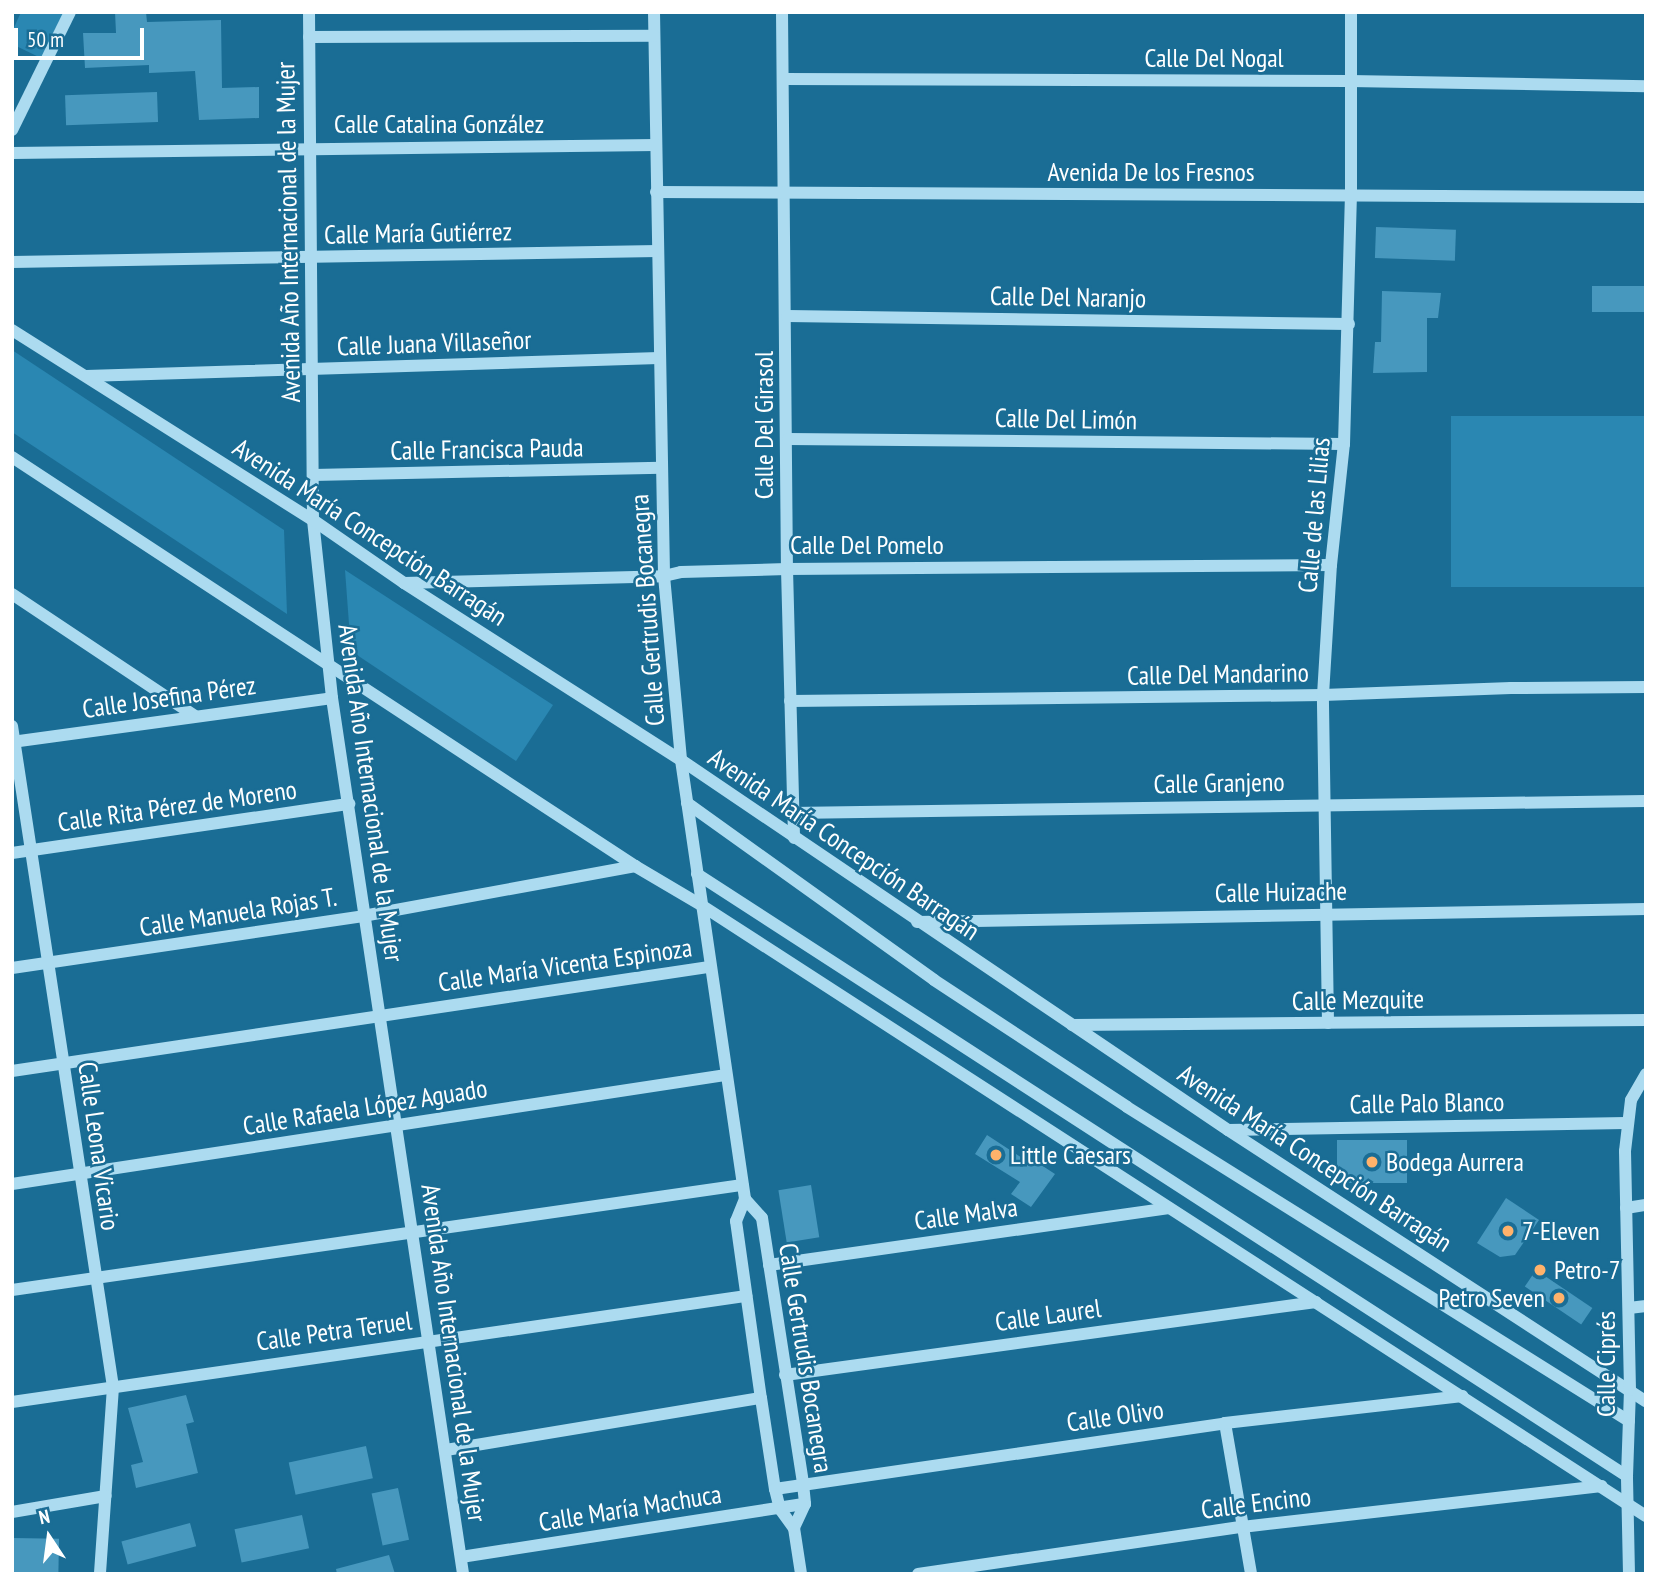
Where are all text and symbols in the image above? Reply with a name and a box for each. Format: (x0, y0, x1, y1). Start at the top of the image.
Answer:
scale bar (18, 14, 147, 58)
text: 50 m (27, 26, 64, 53)
street label: Calle Del Nogal (1144, 42, 1284, 74)
street label: Avenida Año Internacional de la Mujer (269, 61, 307, 403)
street label: Calle Catalina González (334, 108, 544, 140)
street label: Avenida De los Fresnos (1048, 156, 1254, 188)
street label: Calle María Gutiérrez (324, 216, 512, 250)
street label: Calle Del Naranjo (990, 280, 1146, 314)
street label: Calle Juana Villaseñor (336, 324, 532, 362)
street label: Calle Del Girasol (748, 351, 780, 499)
street label: Calle Del Limón (995, 402, 1137, 436)
street label: Avenida María Concepción Barragán (227, 432, 513, 632)
street label: Calle Francisca Pauda (390, 432, 584, 466)
street label: Calle de las Lilias (1292, 436, 1336, 594)
street label: Calle Gertrudis Bocanegra (623, 493, 671, 727)
street label: Calle Del Pomelo (790, 529, 944, 561)
street label: Avenida Año Internacional de la Mujer (332, 622, 410, 964)
street label: Calle Del Mandarino (1127, 657, 1309, 691)
street label: Calle Josefina Pérez (80, 669, 258, 725)
street label: Avenida María Concepción Barragán (703, 742, 985, 946)
street label: Calle Granjeno (1153, 766, 1285, 800)
street label: Calle Rita Pérez de Moreno (55, 774, 299, 838)
street label: Calle Huizache (1215, 875, 1347, 909)
street label: Calle Manuela Rojas T. (137, 881, 339, 943)
street label: Calle María Vicenta Espinoza (436, 932, 694, 998)
street label: Calle Mezquite (1292, 983, 1424, 1017)
street label: Avenida María Concepción Barragán (1172, 1058, 1458, 1258)
street label: Calle Leona Vicario (72, 1059, 126, 1233)
street label: Calle Rafaela López Aguado (240, 1072, 490, 1142)
street label: Calle Palo Blanco (1349, 1086, 1505, 1120)
place label: Little Caesars (1010, 1139, 1131, 1171)
place label: Bodega Aurrera (1386, 1146, 1525, 1178)
marker: Little Caesars (988, 1147, 1004, 1163)
marker: Bodega Aurrera (1364, 1154, 1380, 1170)
street label: Avenida Año Internacional de la Mujer (415, 1182, 493, 1524)
street label: Calle Malva (912, 1191, 1020, 1237)
place label: 7-Eleven (1522, 1215, 1600, 1247)
marker: 7-Eleven (1500, 1223, 1516, 1239)
street label: Calle Gertrudis Bocanegra (772, 1241, 840, 1475)
place label: Petro-7 (1554, 1254, 1620, 1286)
marker: Petro-7 (1532, 1262, 1548, 1278)
place label: Petro Seven (1439, 1282, 1545, 1314)
marker: Petro Seven (1551, 1290, 1567, 1306)
street label: Calle Laurel (993, 1292, 1103, 1338)
street label: Calle Petra Teruel (254, 1305, 414, 1357)
street label: Calle Ciprés (1590, 1311, 1622, 1417)
street label: Calle Olivo (1064, 1394, 1166, 1438)
street label: Calle María Machuca (536, 1478, 724, 1538)
street label: Calle Encino (1199, 1481, 1313, 1525)
north arrow (14, 1502, 84, 1572)
text: N (37, 1504, 52, 1529)

